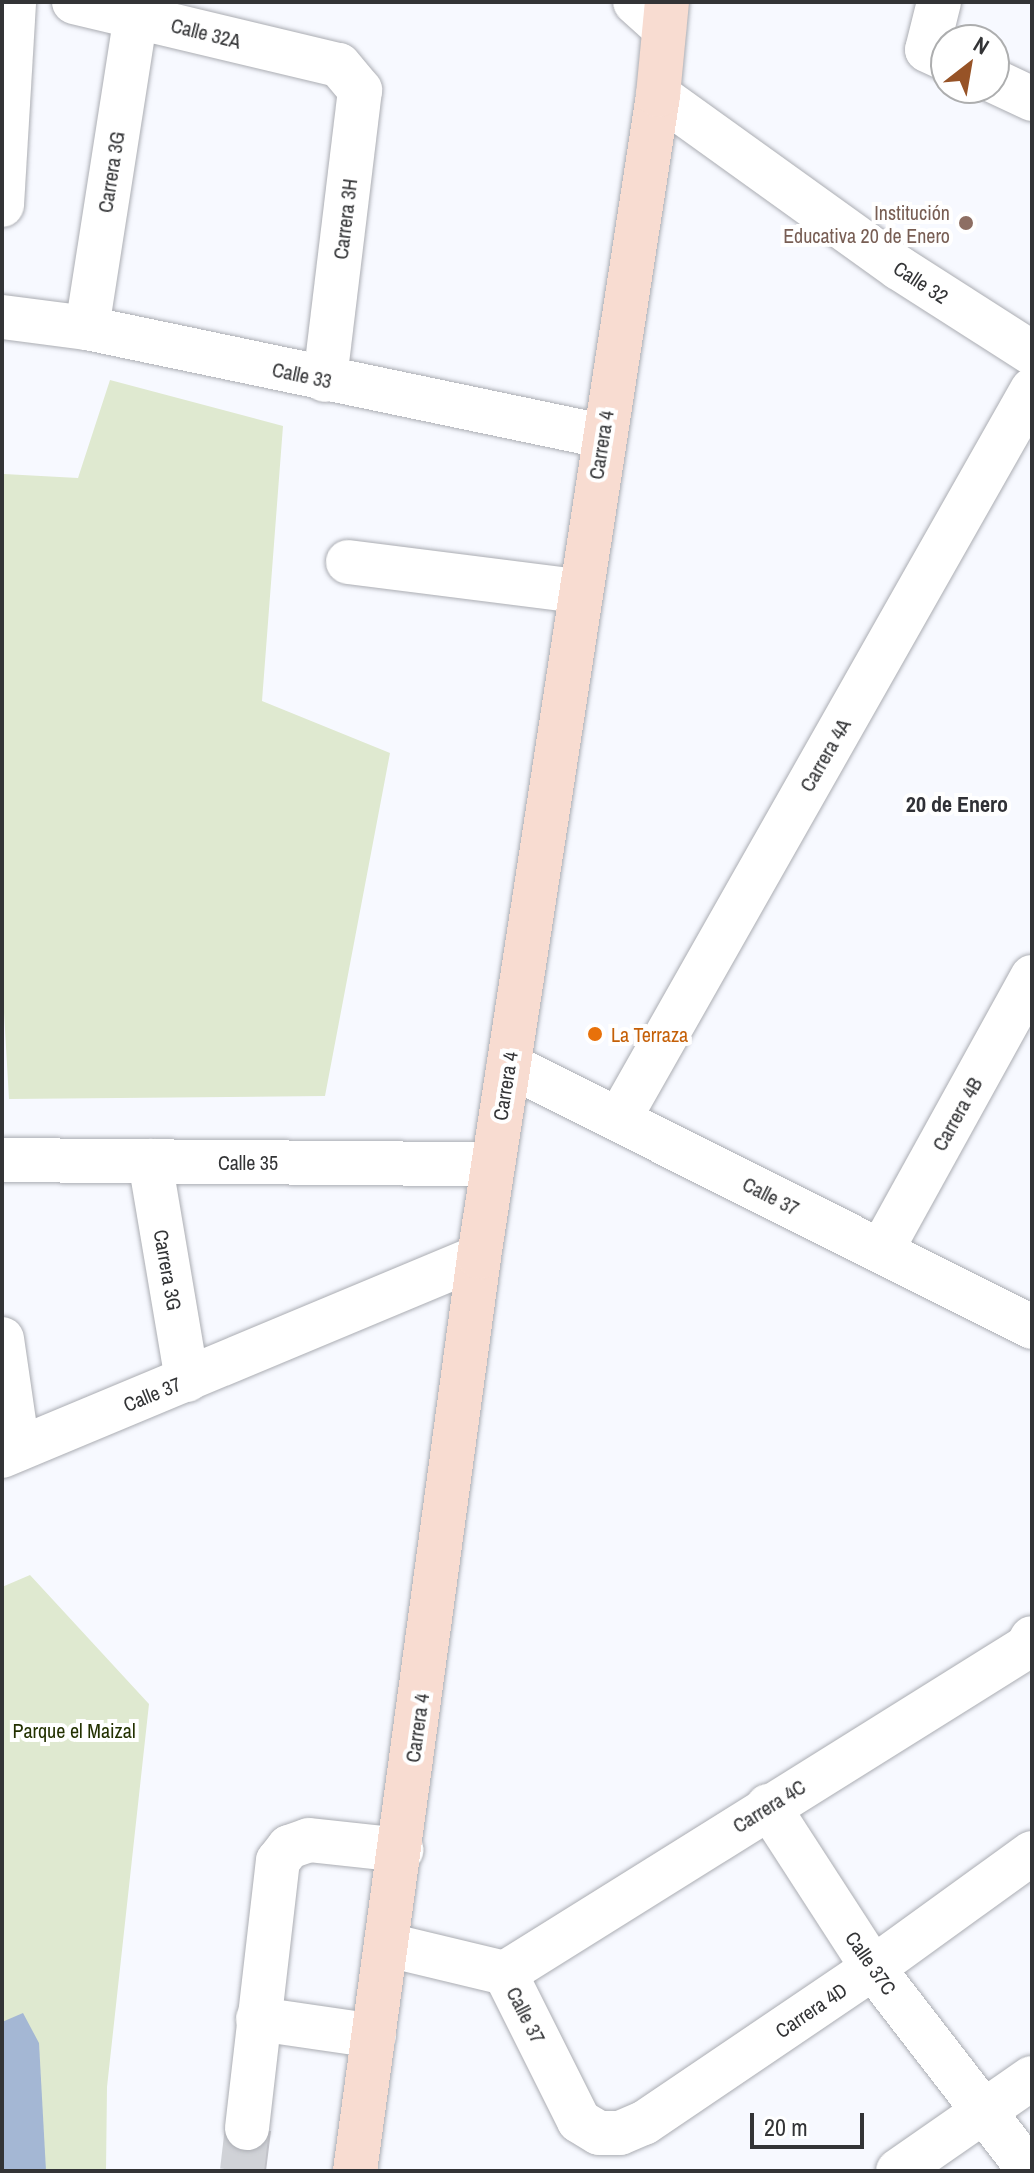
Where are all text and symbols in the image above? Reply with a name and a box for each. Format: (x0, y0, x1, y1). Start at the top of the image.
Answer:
street label: Calle 32A (169, 13, 243, 53)
north arrow (930, 24, 1010, 104)
text: N (968, 29, 995, 61)
street label: Carrera 3G (93, 130, 129, 214)
street label: Carrera 3H (328, 177, 362, 261)
place label: Institución Educativa 20 de Enero (783, 200, 950, 247)
marker: Institución Educativa 20 de Enero (957, 214, 975, 232)
street label: Calle 32 (889, 256, 953, 308)
street label: Calle 33 (270, 357, 334, 393)
street label: Carrera 4 (584, 409, 618, 481)
street label: Carrera 4A (795, 714, 855, 796)
district label: 20 de Enero (906, 792, 1008, 818)
place label: La Terraza (611, 1022, 688, 1046)
marker: La Terraza (586, 1025, 604, 1043)
street label: Carrera 4 (488, 1050, 522, 1122)
street label: Carrera 4B (927, 1073, 987, 1155)
street label: Calle 35 (218, 1150, 278, 1174)
street label: Calle 37 (739, 1172, 803, 1220)
street label: Carrera 3G (149, 1228, 187, 1312)
street label: Calle 37 (120, 1372, 184, 1416)
street label: Carrera 4 (400, 1692, 434, 1764)
park label: Parque el Maizal (12, 1718, 136, 1742)
street label: Carrera 4C (728, 1774, 810, 1838)
street label: Calle 37C (841, 1927, 901, 1999)
street label: Carrera 4D (771, 1977, 851, 2043)
street label: Calle 37 (502, 1983, 550, 2047)
scale bar (754, 2097, 868, 2147)
text: 20 m (764, 2111, 808, 2143)

